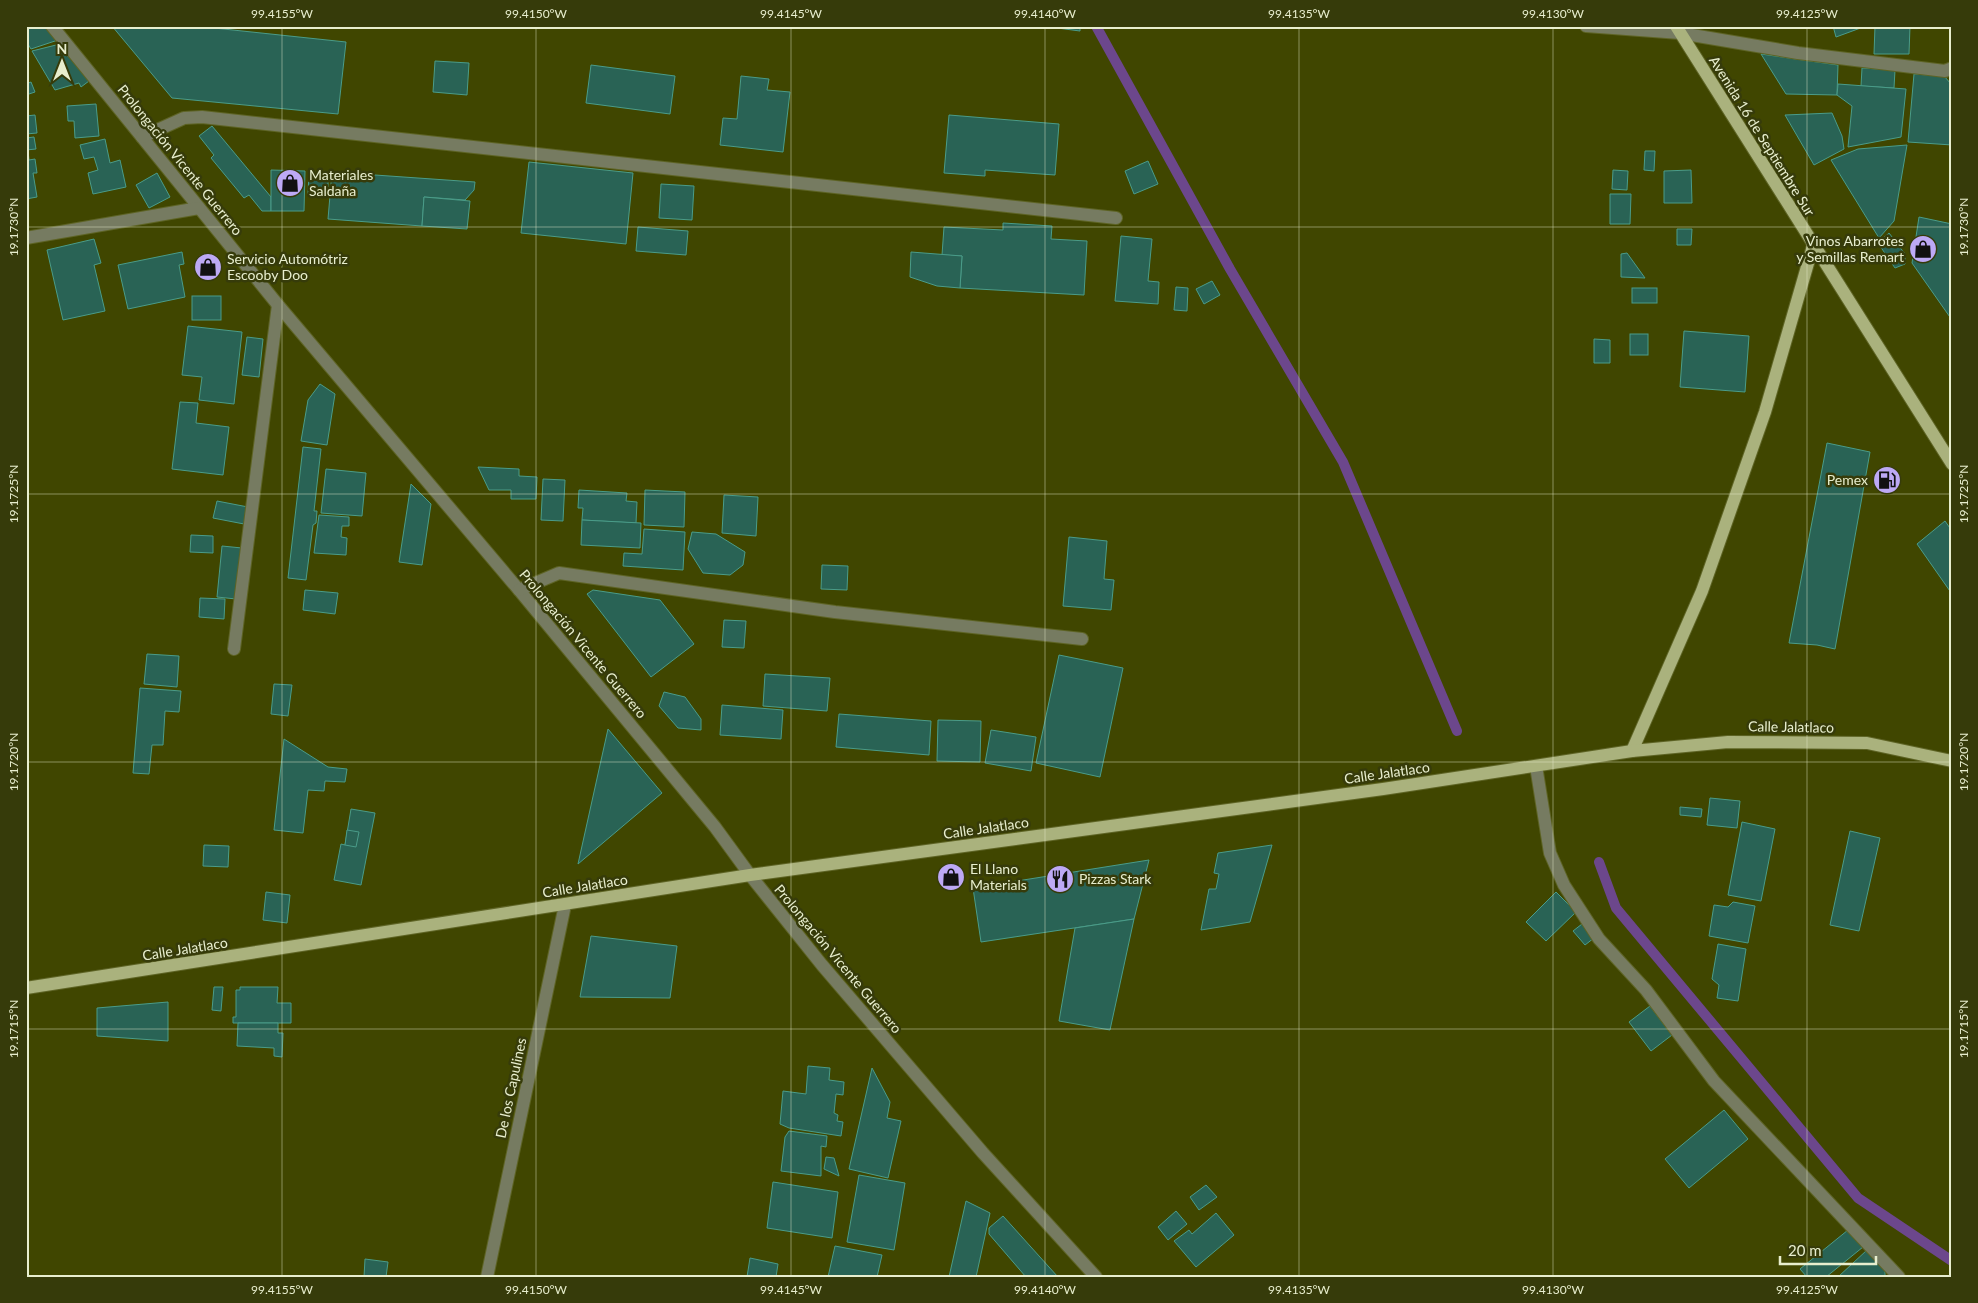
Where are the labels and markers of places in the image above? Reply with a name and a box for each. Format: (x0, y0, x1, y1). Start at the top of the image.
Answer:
place label: Materiales Saldaña (309, 166, 373, 199)
shop icon: Materiales Saldaña (275, 168, 305, 198)
place label: Vinos Abarrotes y Semillas Remart (1796, 232, 1904, 265)
shop icon: Vinos Abarrotes y Semillas Remart (1908, 234, 1938, 264)
place label: Servicio Automótriz Escooby Doo (227, 250, 348, 283)
shop icon: Servicio Automótriz Escooby Doo (193, 252, 223, 282)
fuel station icon: Pemex (1872, 465, 1902, 495)
place label: Pemex (1827, 471, 1868, 488)
place label: El Llano Materials (970, 860, 1027, 893)
shop icon: El Llano Materials (936, 862, 966, 892)
restaurant icon: Pizzas Stark (1045, 864, 1075, 894)
place label: Pizzas Stark (1079, 870, 1152, 887)

